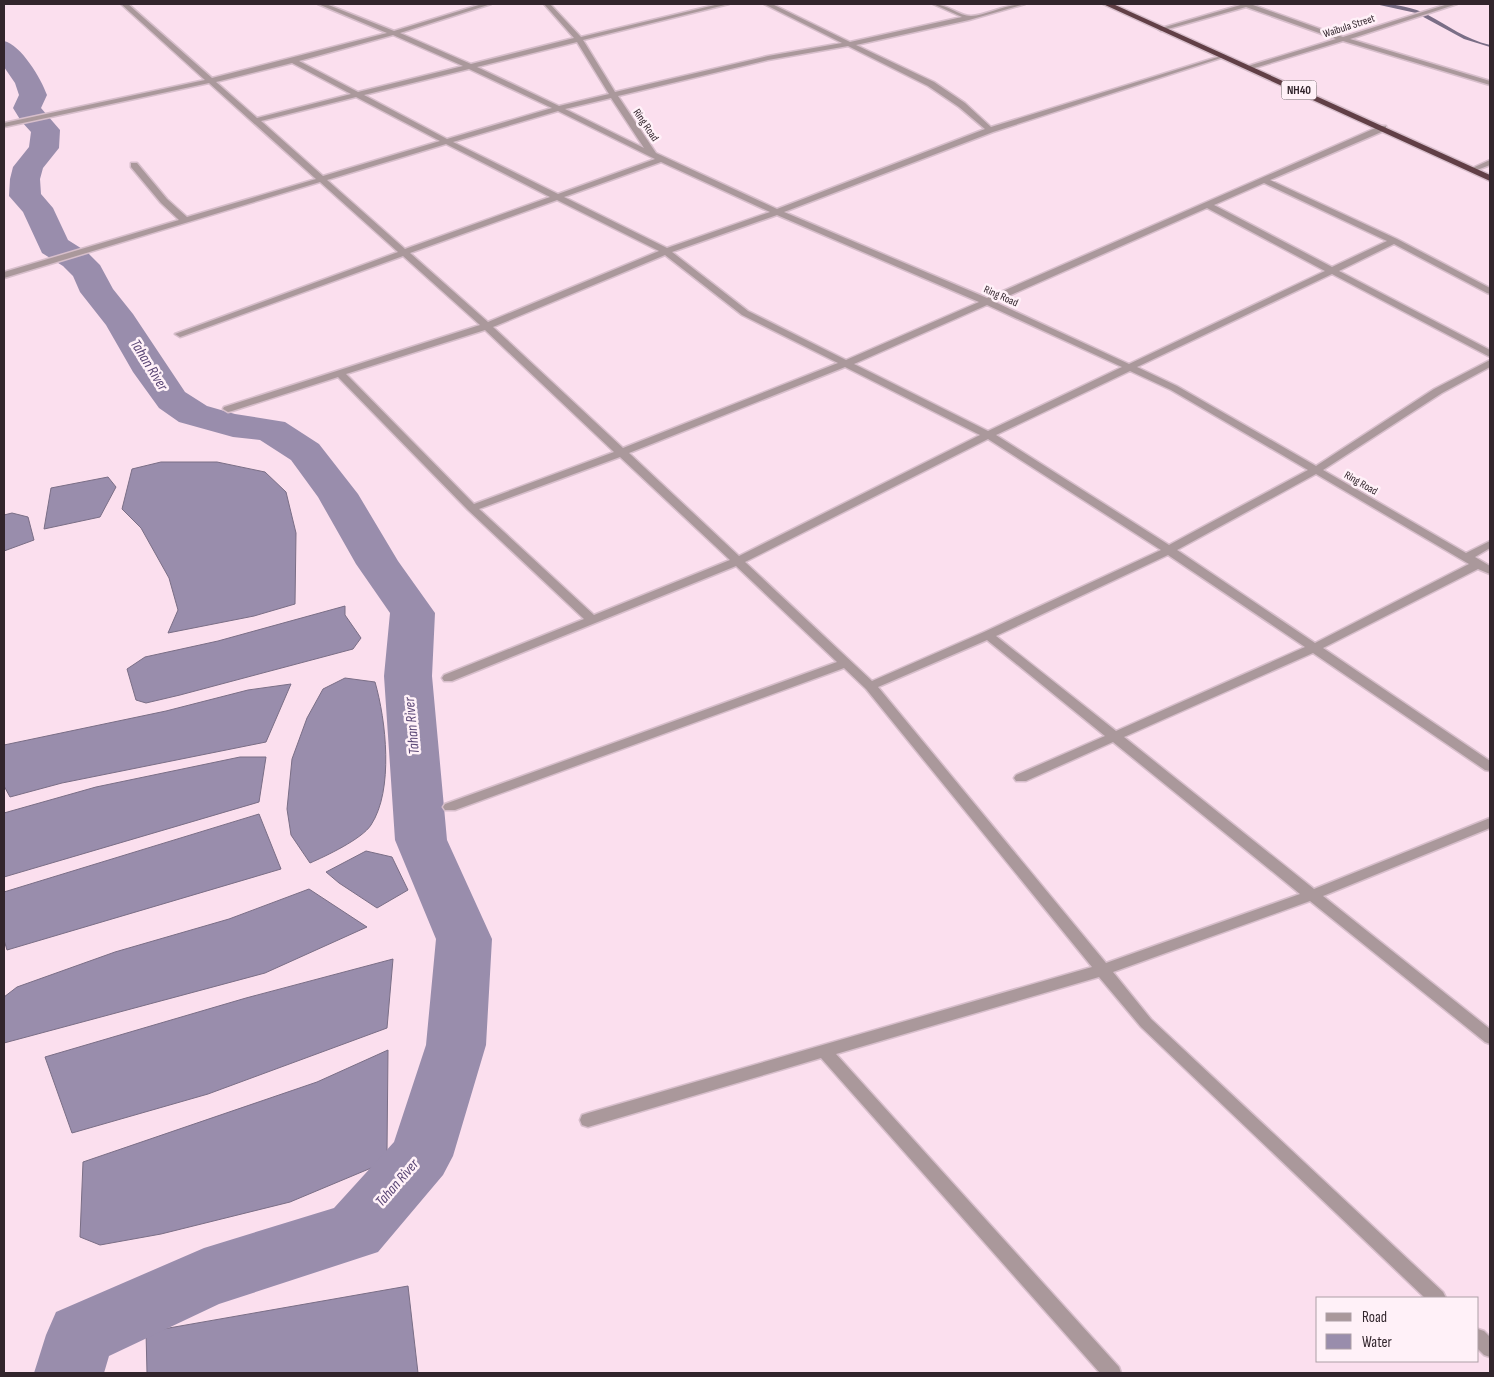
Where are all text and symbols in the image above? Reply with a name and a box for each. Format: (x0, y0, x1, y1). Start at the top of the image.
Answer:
street label: Waibula Street (1322, 11, 1377, 40)
road number: NH40 (1282, 80, 1316, 100)
street label: Ring Road (630, 106, 662, 144)
street label: Ring Road (982, 283, 1021, 309)
water label: Tahan River (126, 336, 173, 395)
street label: Ring Road (1342, 468, 1380, 498)
water label: Tahan River (400, 696, 424, 755)
water label: Tahan River (371, 1155, 423, 1211)
legend (1316, 1297, 1479, 1362)
text: Road (1362, 1308, 1387, 1327)
text: Water (1362, 1333, 1393, 1352)

